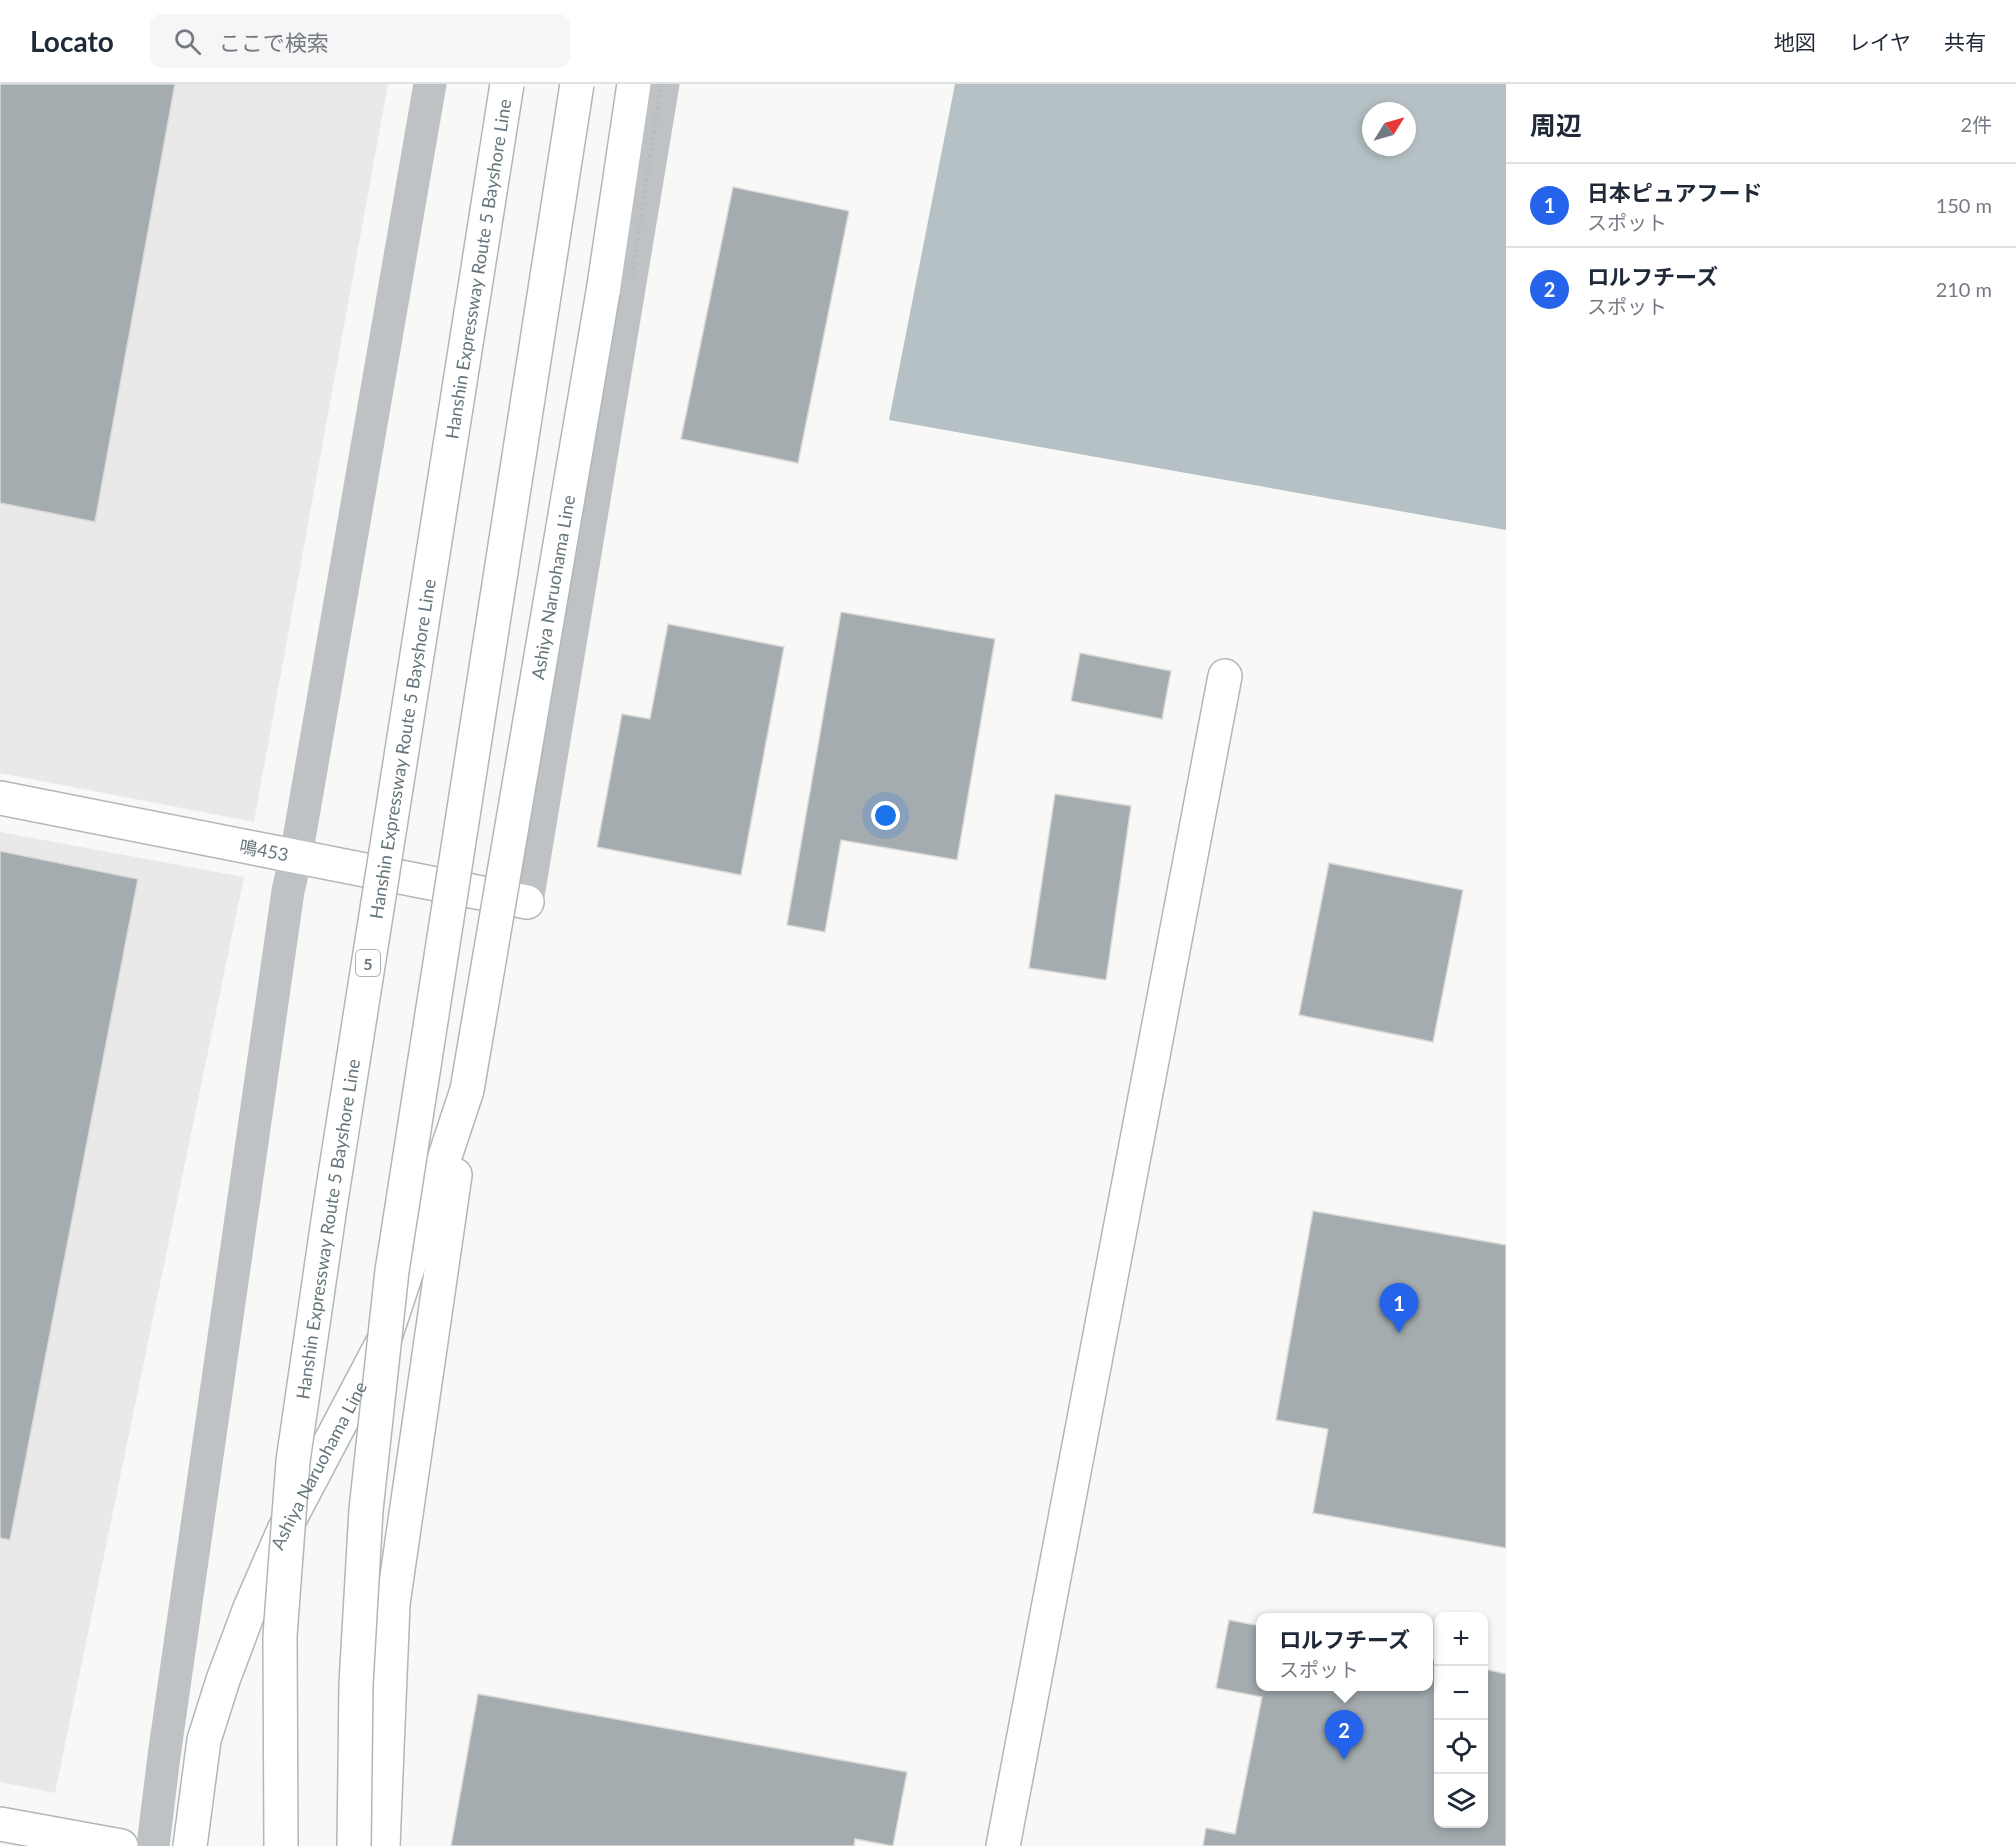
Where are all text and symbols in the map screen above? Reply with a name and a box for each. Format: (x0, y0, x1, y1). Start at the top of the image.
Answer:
search box (150, 14, 570, 68)
text: Locato (30, 24, 114, 58)
icon: search (171, 25, 204, 58)
text: ここで検索 (219, 29, 329, 56)
text: 地図 (1774, 29, 1816, 54)
text: レイヤ (1849, 29, 1911, 54)
text: 共有 (1944, 29, 1986, 54)
street label: Hanshin Expressway Route 5 Bayshore Line (440, 97, 516, 440)
north arrow (1362, 102, 1416, 156)
text: 周辺 (1530, 109, 1582, 141)
text: 2件 (1960, 112, 1992, 136)
text: 日本ピュアフード (1587, 179, 1763, 206)
text: 1 (1544, 193, 1555, 217)
text: 150 m (1936, 193, 1992, 217)
text: スポット (1587, 210, 1667, 234)
text: ロルフチーズ (1587, 263, 1718, 290)
text: 2 (1544, 277, 1555, 301)
text: 210 m (1936, 277, 1992, 301)
text: スポット (1587, 294, 1667, 318)
street label: Ashiya Naruohama Line (526, 493, 579, 681)
street label: Hanshin Expressway Route 5 Bayshore Line (365, 577, 440, 920)
your location (871, 801, 900, 830)
street label: 鳴453 (238, 834, 290, 866)
road number: 5 (356, 950, 380, 976)
street label: Hanshin Expressway Route 5 Bayshore Line (291, 1057, 364, 1401)
pin: 1 (1380, 1284, 1418, 1333)
street label: Ashiya Naruohama Line (266, 1377, 371, 1553)
map controls (1434, 1612, 1488, 1828)
button: + (1434, 1612, 1488, 1666)
popup (1256, 1613, 1433, 1691)
text: ロルフチーズ (1279, 1626, 1410, 1653)
text: スポット (1279, 1657, 1359, 1681)
button: − (1434, 1666, 1488, 1720)
pin: 2 (1324, 1710, 1364, 1760)
button: locate (1434, 1720, 1488, 1774)
button: layers (1434, 1774, 1488, 1828)

